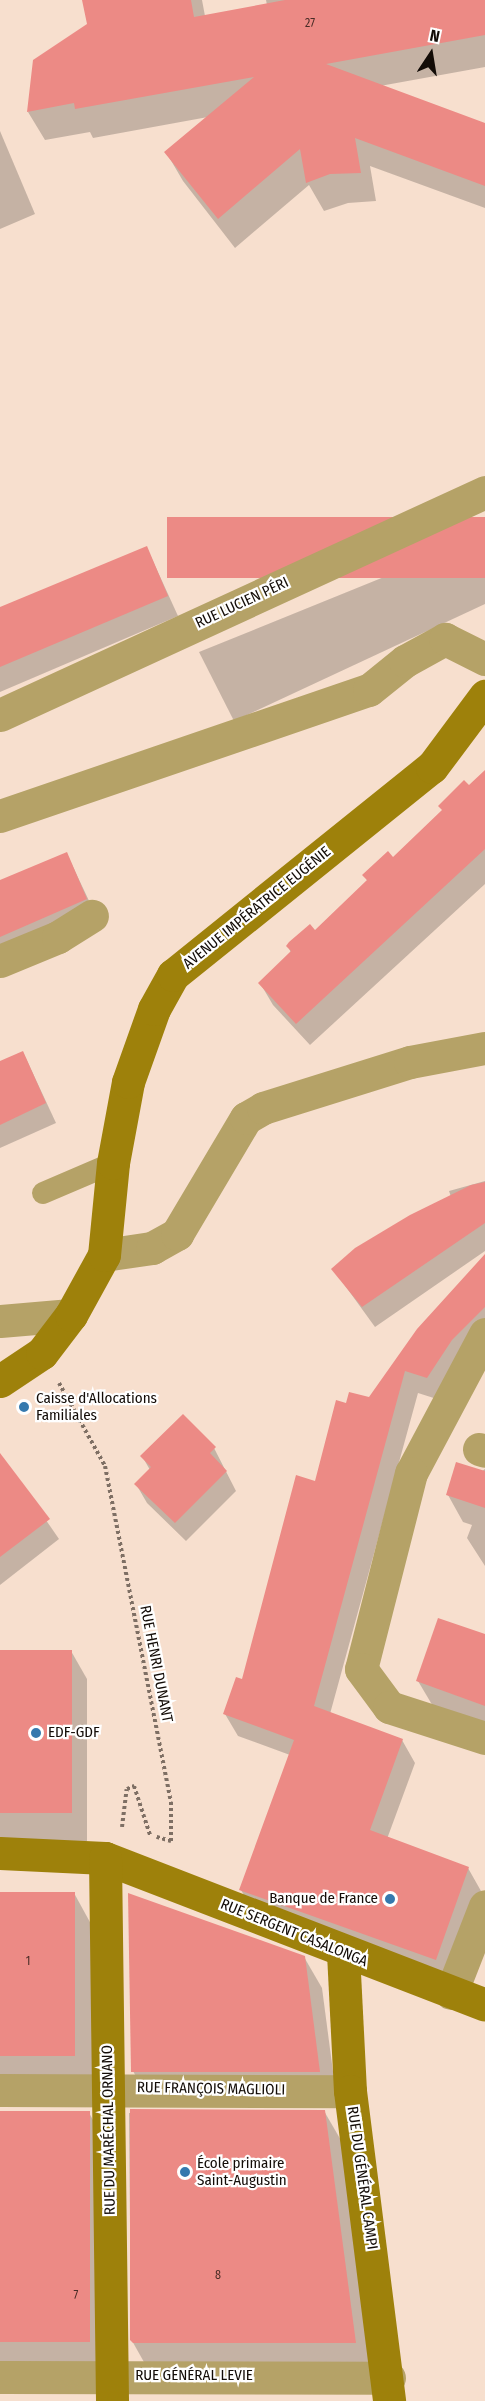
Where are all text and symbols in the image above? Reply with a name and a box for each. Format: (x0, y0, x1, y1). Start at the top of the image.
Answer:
house number: 27 (305, 17, 315, 31)
north arrow (401, 24, 461, 84)
text: N (428, 26, 442, 46)
street label: RUE LUCIEN PÉRI (193, 574, 291, 632)
street label: AVENUE IMPÉRATRICE EUGÉNIE (180, 843, 334, 973)
place label: Caisse d'Allocations Familiales (36, 1389, 157, 1424)
marker: Caisse d'Allocations Familiales (17, 1400, 31, 1414)
street label: RUE HENRI DUNANT (136, 1604, 176, 1724)
place label: EDF-GDF (48, 1724, 100, 1742)
marker: EDF-GDF (29, 1726, 43, 1740)
place label: Banque de France (269, 1890, 378, 1908)
marker: Banque de France (383, 1892, 397, 1906)
street label: RUE SERGENT CASALONGA (218, 1895, 370, 1971)
house number: 1 (26, 1955, 30, 1969)
street label: RUE DU MARÉCHAL ORNANO (99, 2045, 119, 2215)
street label: RUE FRANÇOIS MAGLIOLI (137, 2079, 285, 2099)
street label: RUE DU GÉNÉRAL CAMPI (343, 2105, 381, 2251)
place label: École primaire Saint-Augustin (197, 2154, 287, 2189)
marker: École primaire Saint-Augustin (178, 2165, 192, 2179)
house number: 8 (215, 2269, 221, 2283)
house number: 7 (74, 2289, 78, 2303)
street label: RUE GÉNÉRAL LEVIE (135, 2367, 253, 2385)

